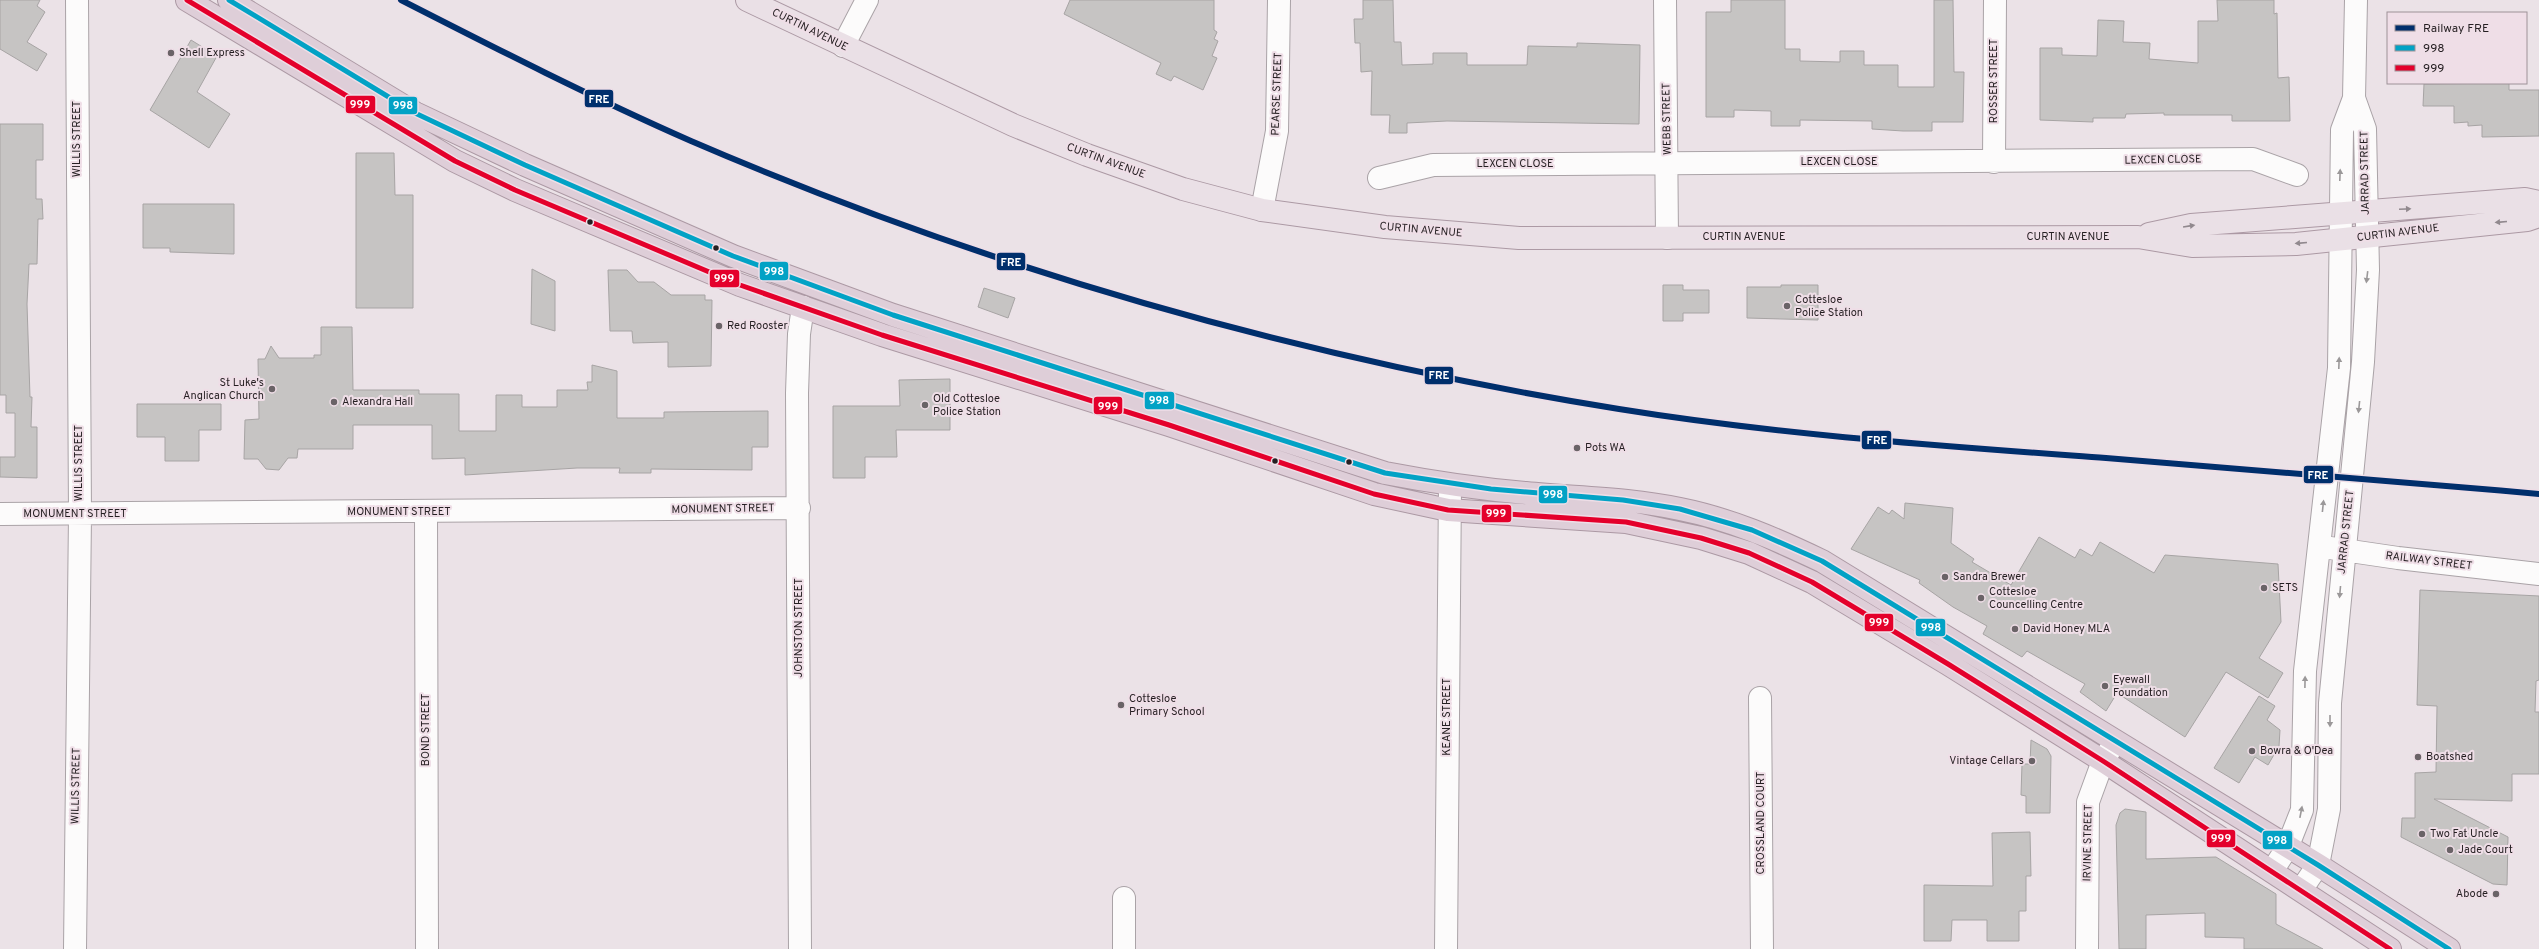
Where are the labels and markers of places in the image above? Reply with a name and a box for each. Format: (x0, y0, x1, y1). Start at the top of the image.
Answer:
place label: Shell Express (179, 46, 245, 60)
marker: Shell Express (166, 48, 176, 58)
unlabelled marker (585, 217, 595, 227)
unlabelled marker (711, 243, 721, 253)
place label: Cottesloe Police Station (1795, 293, 1863, 320)
marker: Cottesloe Police Station (1782, 301, 1792, 311)
place label: Red Rooster (727, 319, 788, 333)
marker: Red Rooster (714, 321, 724, 331)
place label: St Luke's Anglican Church (183, 376, 264, 403)
marker: St Luke's Anglican Church (267, 384, 277, 394)
place label: Old Cottesloe Police Station (933, 392, 1001, 419)
place label: Alexandra Hall (342, 395, 413, 409)
marker: Alexandra Hall (329, 397, 339, 407)
marker: Old Cottesloe Police Station (920, 400, 930, 410)
place label: Pots WA (1585, 441, 1626, 455)
marker: Pots WA (1572, 443, 1582, 453)
unlabelled marker (1270, 456, 1280, 466)
unlabelled marker (1344, 457, 1354, 467)
place label: Sandra Brewer (1953, 570, 2026, 584)
marker: Sandra Brewer (1940, 572, 1950, 582)
place label: SETS (2272, 581, 2298, 595)
marker: SETS (2259, 583, 2269, 593)
place label: Cottesloe Councelling Centre (1989, 585, 2083, 612)
marker: Cottesloe Councelling Centre (1976, 593, 1986, 603)
place label: David Honey MLA (2023, 622, 2110, 636)
marker: David Honey MLA (2010, 624, 2020, 634)
place label: Eyewall Foundation (2113, 673, 2168, 700)
marker: Eyewall Foundation (2100, 681, 2110, 691)
place label: Cottesloe Primary School (1129, 692, 1205, 719)
marker: Cottesloe Primary School (1116, 700, 1126, 710)
place label: Bowra & O'Dea (2260, 744, 2333, 758)
marker: Bowra & O'Dea (2247, 746, 2257, 756)
place label: Boatshed (2426, 750, 2473, 764)
marker: Boatshed (2413, 752, 2423, 762)
place label: Vintage Cellars (1949, 754, 2024, 768)
marker: Vintage Cellars (2027, 756, 2037, 766)
place label: Two Fat Uncle (2430, 827, 2498, 841)
marker: Two Fat Uncle (2417, 829, 2427, 839)
place label: Jade Court (2458, 843, 2513, 857)
marker: Jade Court (2445, 845, 2455, 855)
place label: Abode (2456, 887, 2488, 901)
marker: Abode (2491, 889, 2501, 899)

